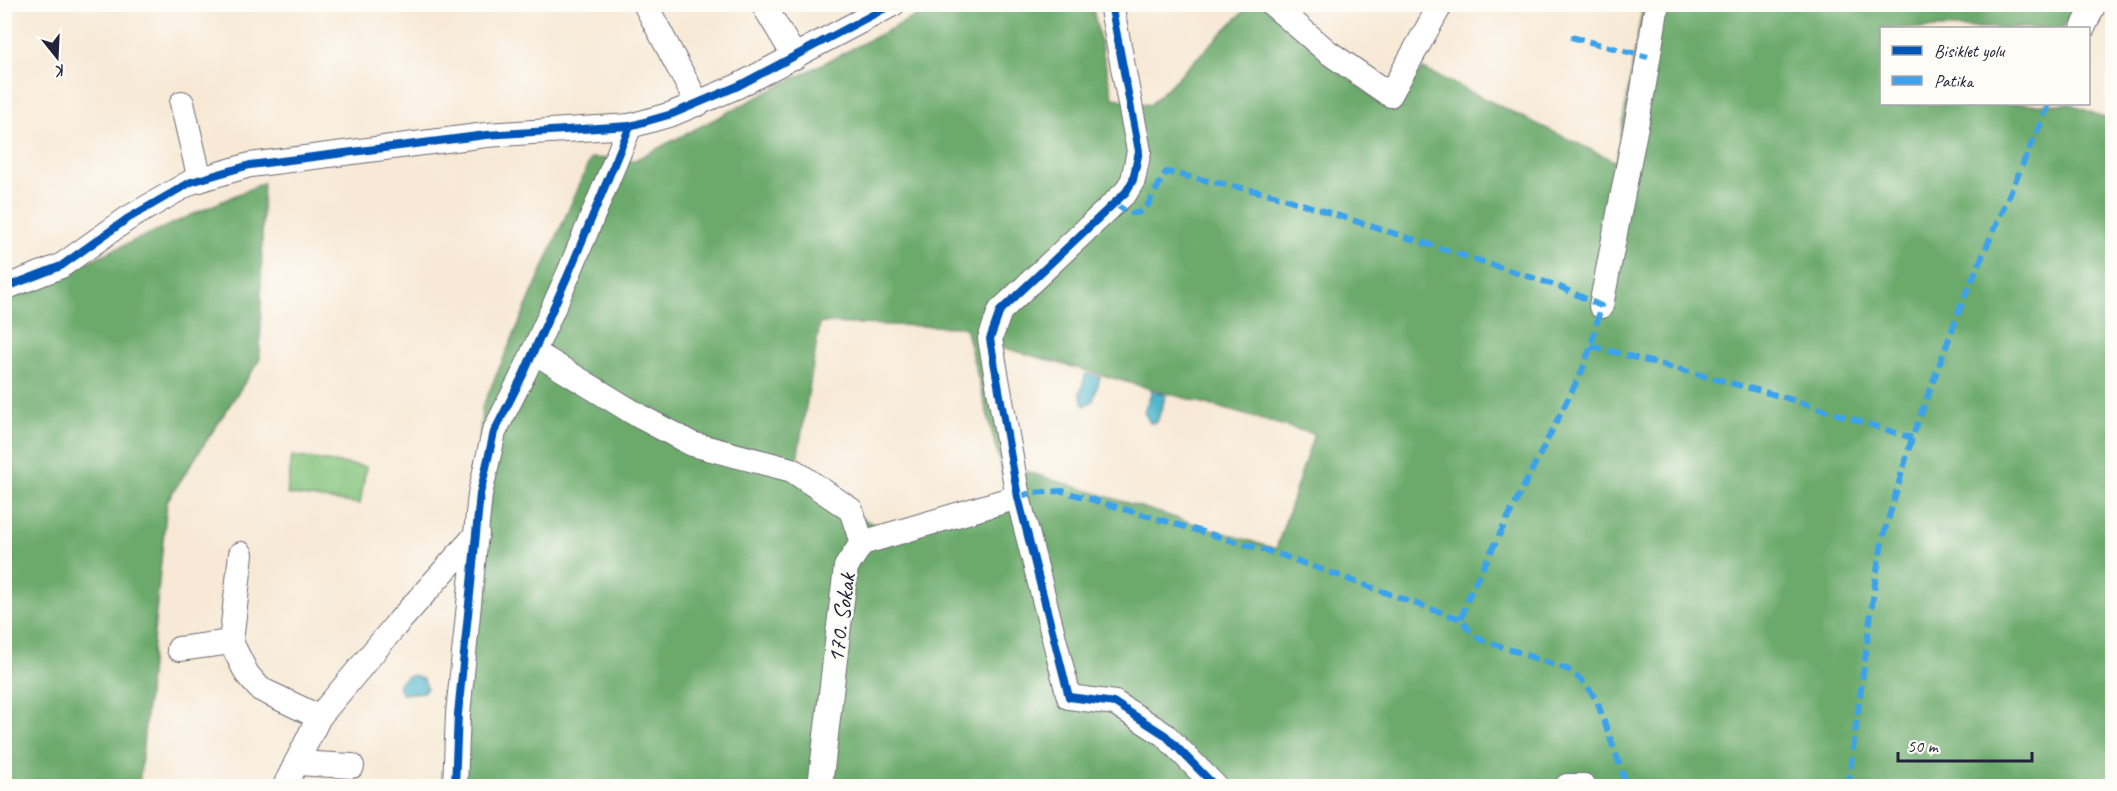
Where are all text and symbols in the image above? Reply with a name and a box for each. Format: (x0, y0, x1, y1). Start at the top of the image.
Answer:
north arrow (27, 27, 87, 87)
legend (1880, 27, 2090, 105)
text: Bisiklet yolu (1934, 40, 2006, 62)
text: K (51, 60, 68, 82)
text: Patika (1934, 70, 1974, 92)
street label: 170. Sokak (820, 569, 862, 665)
scale bar (1898, 725, 2032, 763)
text: 50 m (1907, 735, 1940, 757)

